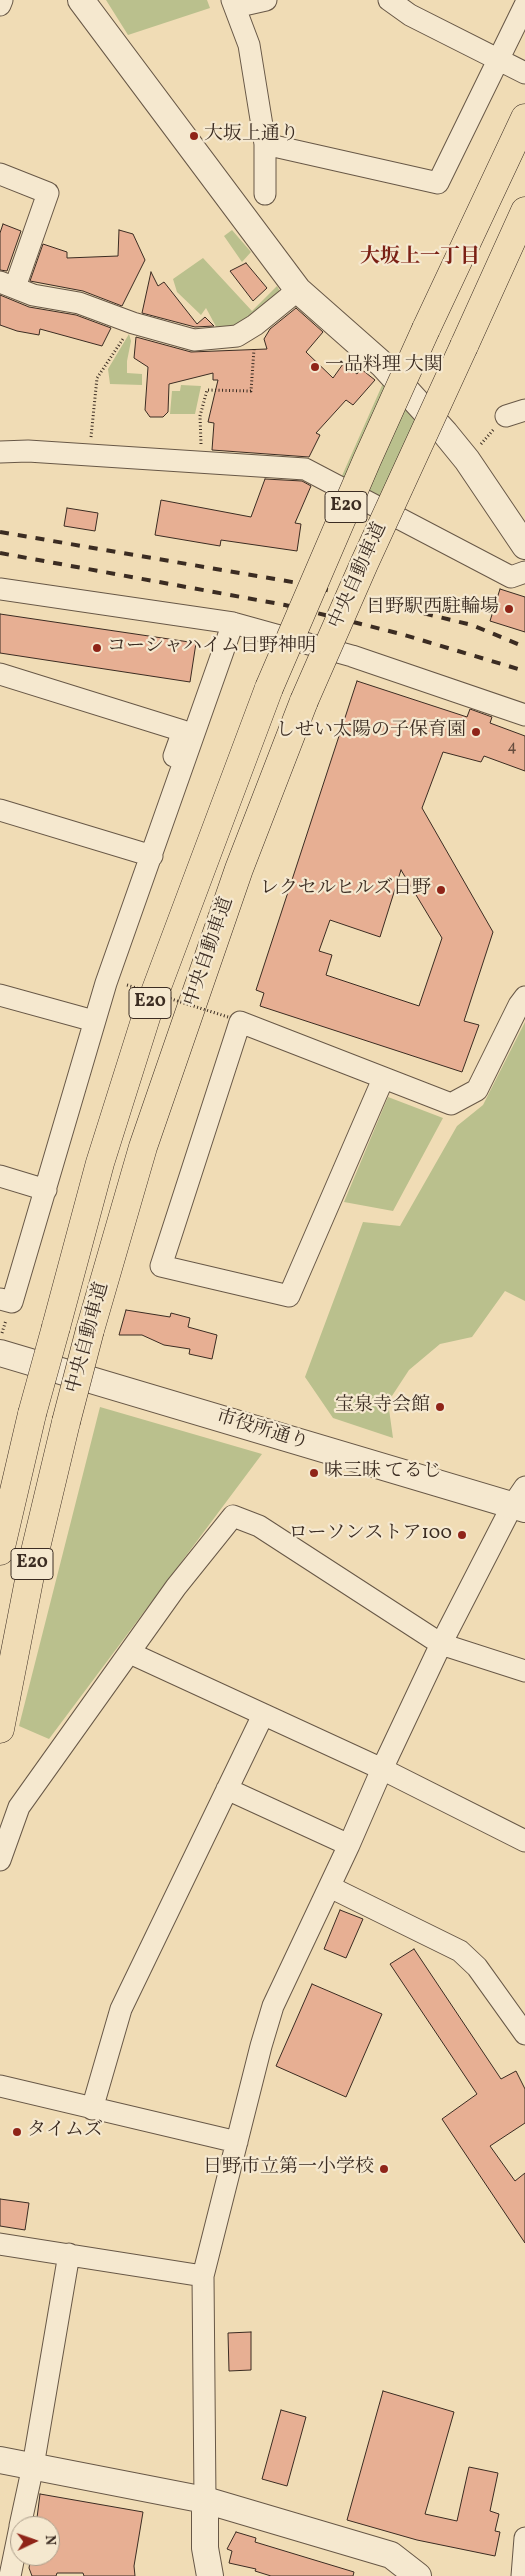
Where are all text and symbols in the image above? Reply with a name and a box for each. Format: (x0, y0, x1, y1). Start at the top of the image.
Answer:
place label: 大坂上通り (204, 125, 299, 147)
marker: 大坂上通り (188, 130, 200, 142)
district label: 大坂上一丁目 (360, 246, 480, 270)
place label: 一品料理 大関 (325, 356, 443, 378)
marker: 一品料理 大関 (309, 361, 321, 373)
road number: E20 (325, 492, 367, 522)
street label: 中央自動車道 (325, 519, 393, 633)
place label: 日野駅西駐輪場 (366, 598, 499, 620)
marker: 日野駅西駐輪場 (503, 603, 515, 615)
place label: コーシャハイム日野神明 (107, 637, 316, 659)
marker: コーシャハイム日野神明 (91, 642, 103, 654)
place label: しせい太陽の子保育園 (276, 721, 466, 743)
marker: しせい太陽の子保育園 (470, 726, 482, 738)
house number: 4 (507, 738, 517, 758)
place label: レクセルヒルズ日野 (260, 879, 431, 901)
marker: レクセルヒルズ日野 (435, 884, 447, 896)
street label: 中央自動車道 (181, 894, 239, 1010)
road number: E20 (129, 988, 171, 1018)
street label: 中央自動車道 (63, 1280, 115, 1396)
place label: 宝泉寺会館 (335, 1396, 430, 1418)
marker: 宝泉寺会館 (434, 1401, 446, 1413)
street label: 市役所通り (213, 1406, 311, 1456)
place label: 味三昧 てるじ (324, 1462, 442, 1484)
marker: 味三昧 てるじ (308, 1467, 320, 1479)
place label: ローソンストア100 (288, 1524, 452, 1546)
marker: ローソンストア100 (456, 1529, 468, 1541)
road number: E20 (11, 1548, 53, 1580)
place label: タイムズ (27, 2121, 103, 2143)
marker: タイムズ (11, 2126, 23, 2138)
place label: 日野市立第一小学校 (203, 2158, 374, 2180)
marker: 日野市立第一小学校 (378, 2163, 390, 2175)
north arrow (10, 2516, 60, 2566)
text: N (40, 2535, 59, 2546)

